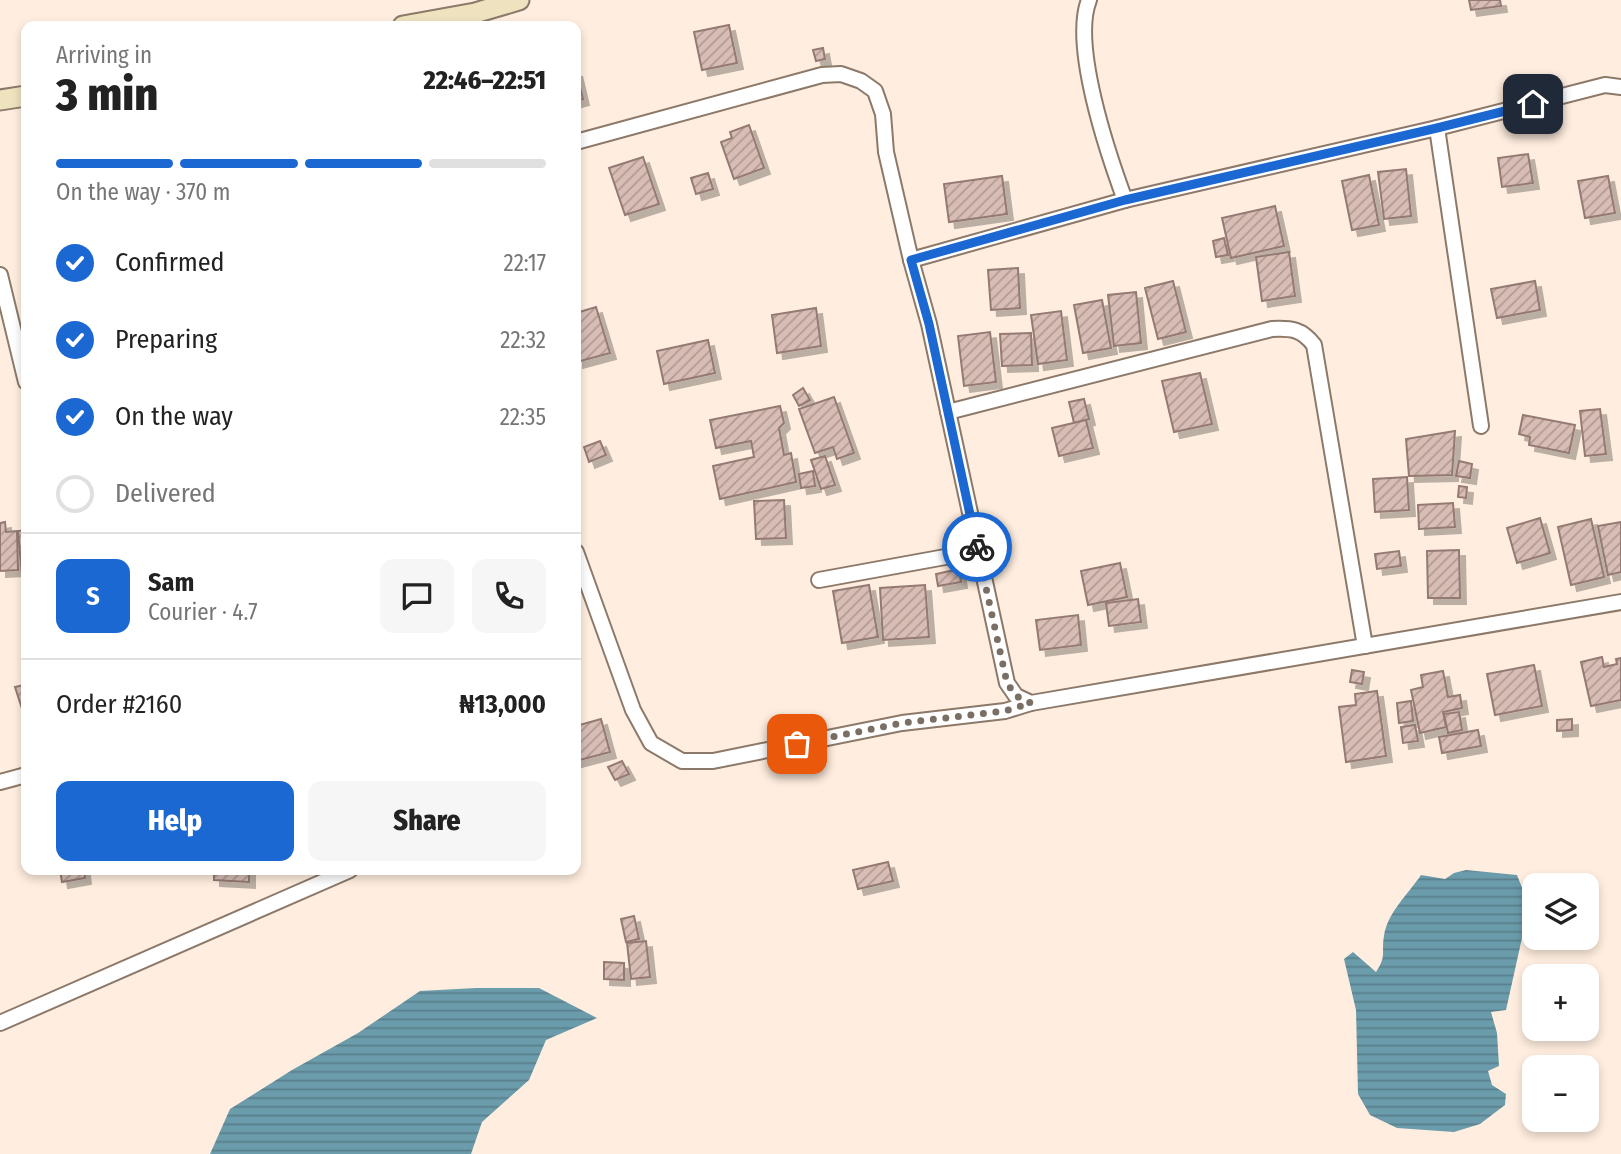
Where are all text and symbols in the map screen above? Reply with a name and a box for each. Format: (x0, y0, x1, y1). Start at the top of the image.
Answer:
text: Arriving in (56, 41, 152, 69)
text: 22:46–22:51 (423, 65, 546, 96)
text: 3 min (56, 67, 158, 122)
pin (1503, 74, 1563, 134)
icon: home (1514, 85, 1552, 123)
text: On the way · 370 m (56, 178, 230, 206)
icon: check (56, 244, 94, 282)
text: Confirmed (115, 247, 225, 278)
text: 22:17 (503, 249, 546, 277)
icon: check (56, 321, 94, 359)
text: Preparing (115, 324, 217, 355)
text: 22:32 (500, 326, 546, 354)
icon: check (56, 398, 94, 436)
text: On the way (115, 401, 233, 432)
text: 22:35 (500, 403, 546, 431)
text: Delivered (115, 478, 216, 509)
courier (942, 512, 1012, 582)
icon: bike (958, 528, 996, 566)
button: chat (380, 559, 454, 633)
button: phone (472, 559, 546, 633)
text: Sam (148, 567, 194, 598)
text: S (86, 581, 100, 612)
text: Courier · 4.7 (148, 598, 258, 626)
text: Order #2160 (56, 689, 182, 720)
text: ₦13,000 (459, 689, 546, 720)
pin (767, 714, 827, 774)
icon: bag (778, 725, 816, 763)
button: Help (56, 781, 294, 861)
button: Share (308, 781, 546, 861)
map controls (1522, 873, 1599, 1132)
button: layers (1522, 873, 1599, 950)
button: + (1522, 964, 1599, 1041)
button: − (1522, 1055, 1599, 1132)

